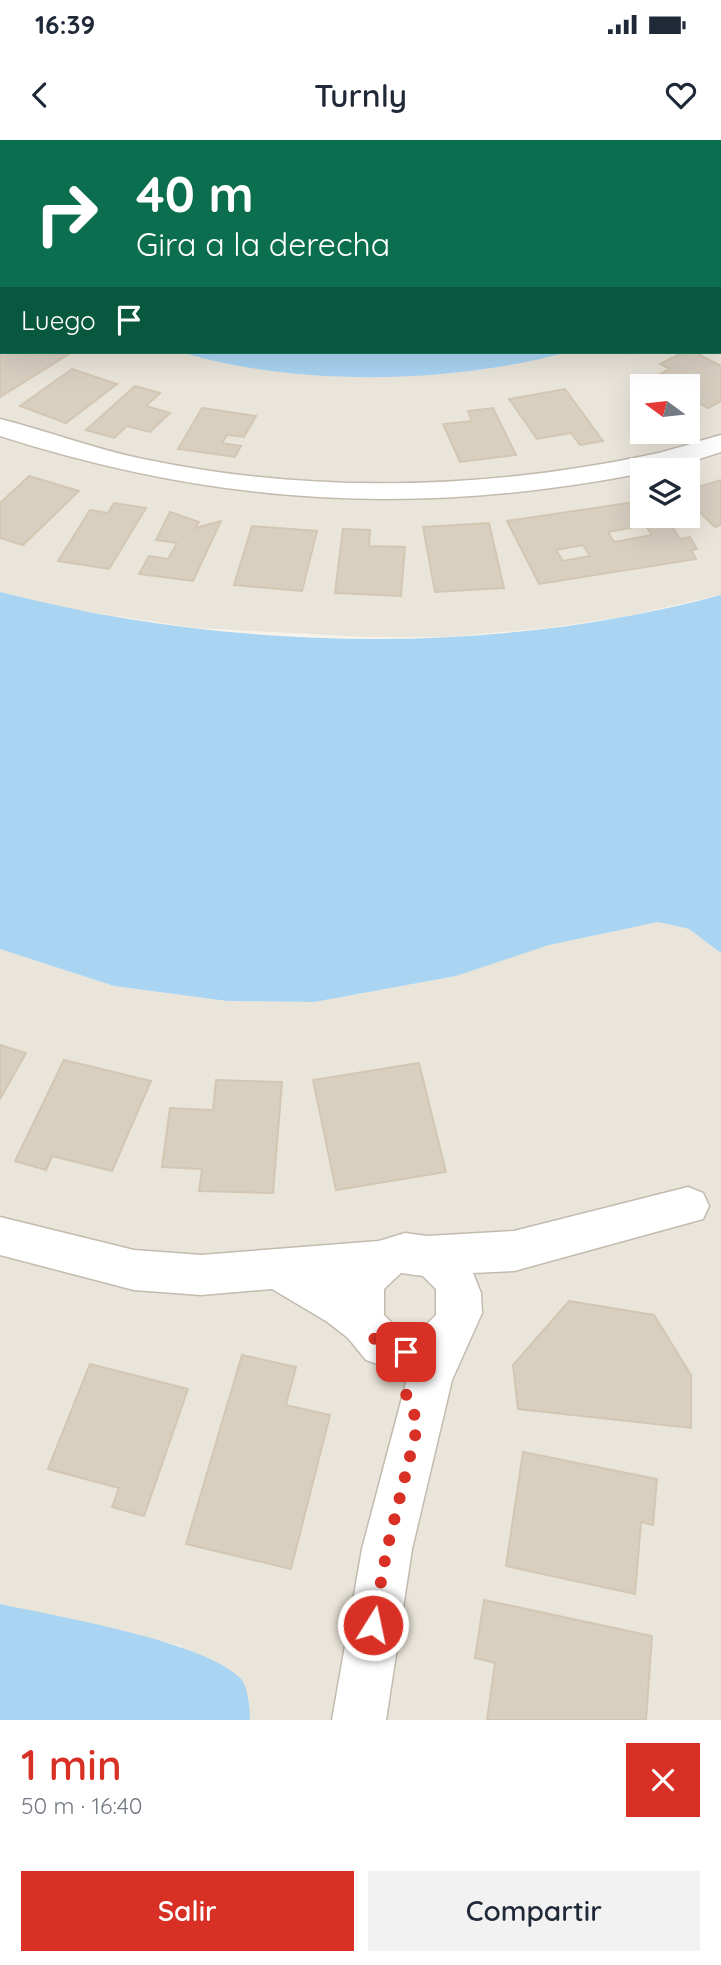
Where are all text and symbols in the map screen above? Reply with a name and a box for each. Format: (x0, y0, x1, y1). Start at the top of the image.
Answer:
text: 16:39 (35, 8, 95, 41)
text: Turnly (314, 75, 407, 115)
icon: back (21, 76, 59, 114)
icon: heart (662, 76, 700, 114)
text: 40 m (136, 163, 254, 224)
icon: right (21, 168, 112, 259)
text: Gira a la derecha (136, 224, 390, 264)
icon: arrive (110, 301, 148, 339)
text: Luego (21, 304, 96, 337)
north arrow (630, 374, 700, 444)
map controls (630, 374, 700, 528)
button: layers (630, 458, 700, 528)
pin (376, 1322, 436, 1382)
icon: arrive (387, 1333, 425, 1371)
position arrow (336, 1588, 410, 1662)
text: 1 min (21, 1738, 122, 1791)
button: close (626, 1743, 700, 1817)
text: 50 m · 16:40 (21, 1791, 143, 1820)
button: Salir (21, 1871, 354, 1951)
button: Compartir (368, 1871, 700, 1951)

